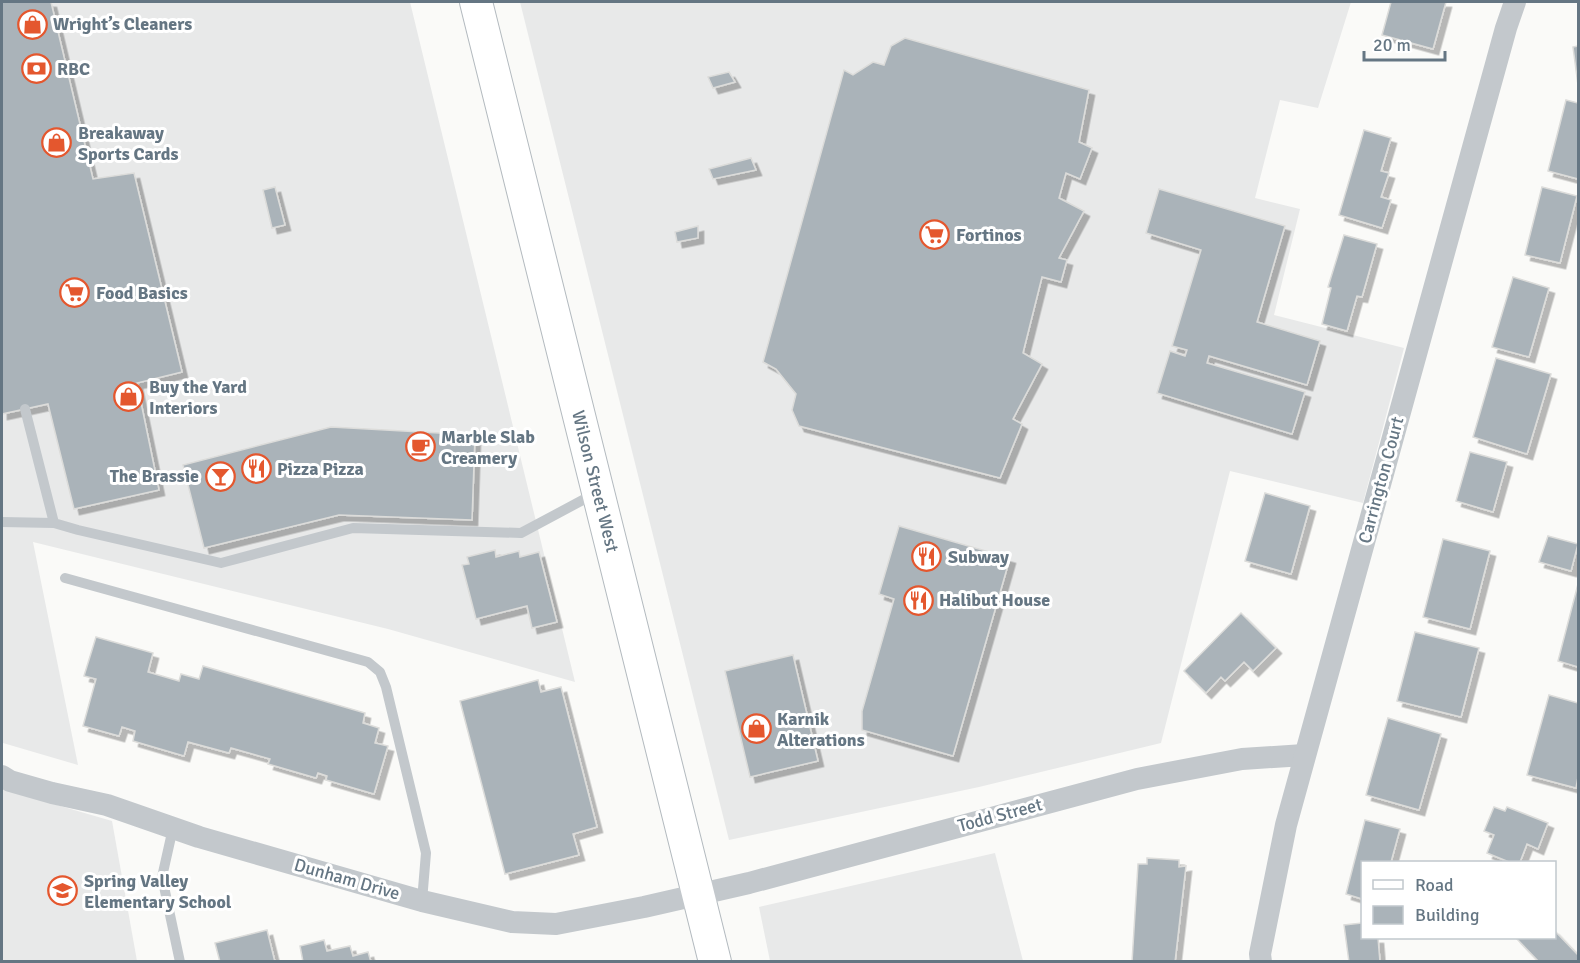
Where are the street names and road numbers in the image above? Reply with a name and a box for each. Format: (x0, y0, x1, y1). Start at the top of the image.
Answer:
street label: Wilson Street West (567, 408, 624, 555)
street label: Carrington Court (1354, 414, 1408, 546)
street label: Todd Street (955, 793, 1045, 837)
street label: Dunham Drive (292, 853, 402, 905)

